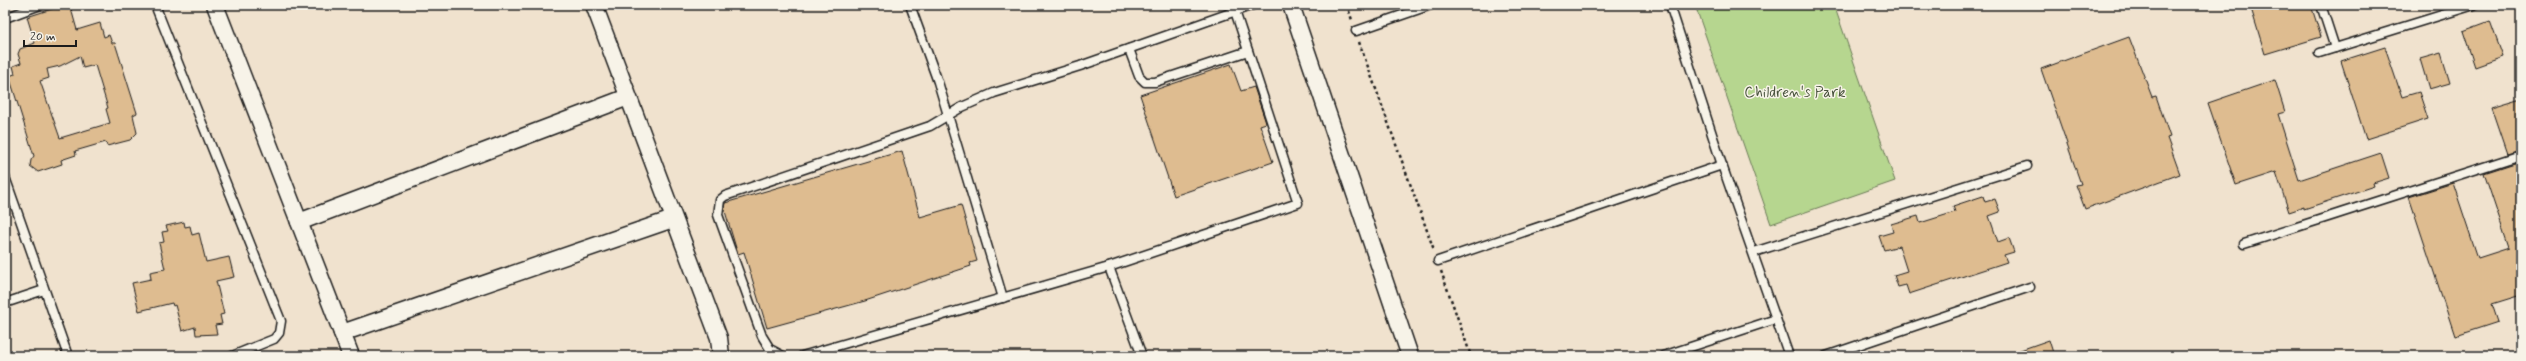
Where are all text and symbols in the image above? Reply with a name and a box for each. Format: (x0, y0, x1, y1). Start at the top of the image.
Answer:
scale bar (24, 22, 76, 48)
text: 20 m (30, 29, 56, 45)
park label: Children's Park (1744, 83, 1846, 103)

